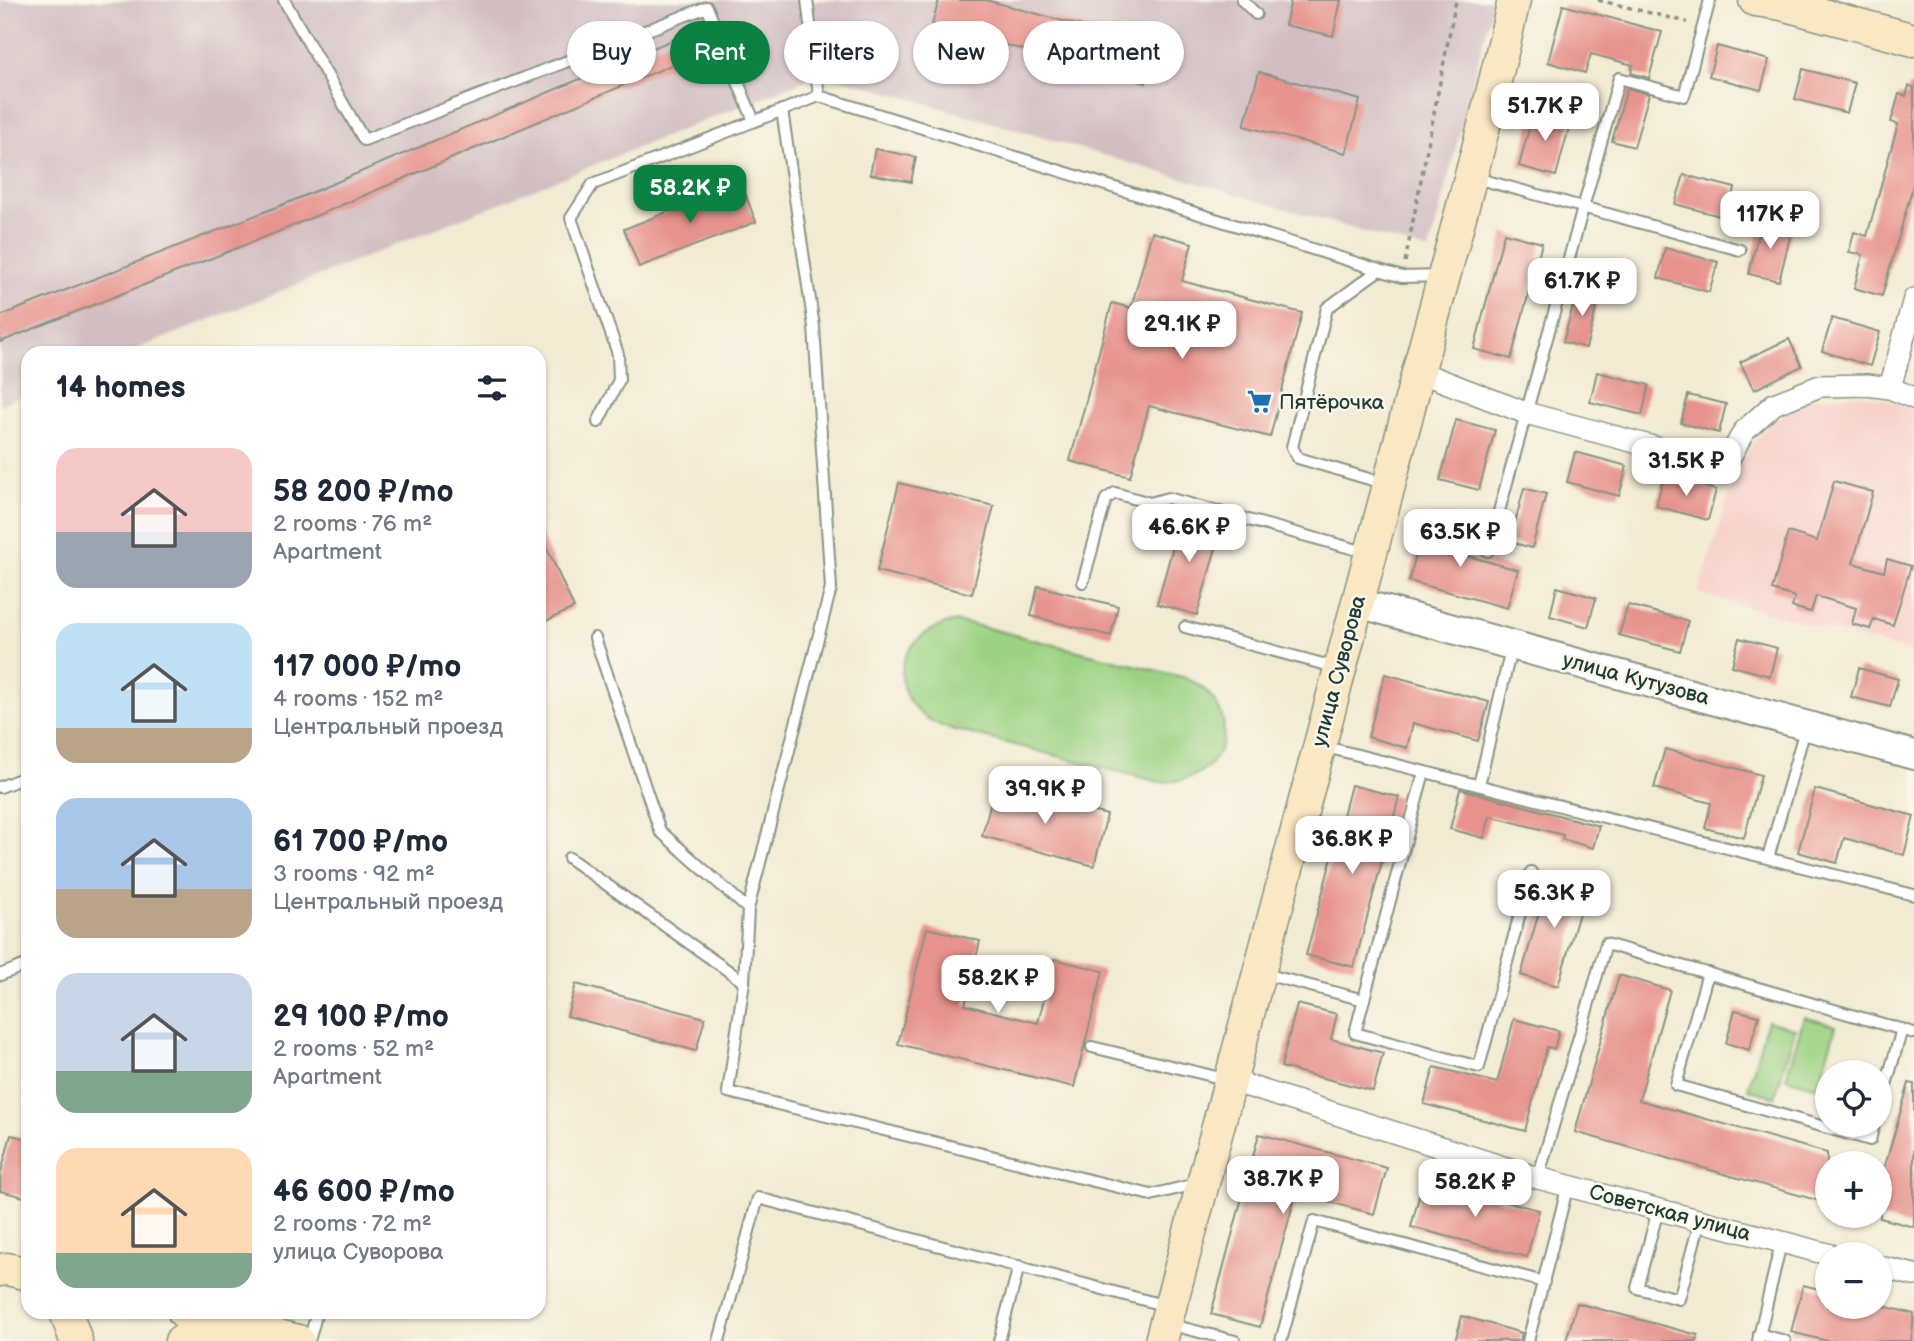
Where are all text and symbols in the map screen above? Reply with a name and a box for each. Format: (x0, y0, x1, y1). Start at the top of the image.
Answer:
chip: Buy (567, 21, 656, 84)
chip: Rent (670, 21, 770, 84)
chip: Filters (784, 21, 899, 84)
chip: New (913, 21, 1009, 84)
chip: Apartment (1023, 21, 1184, 84)
pin: 51.7K ₽ (1480, 83, 1610, 143)
text: 51.7K ₽ (1507, 92, 1583, 120)
pin: 58.2K ₽ (625, 166, 755, 225)
text: 58.2K ₽ (649, 174, 731, 202)
pin: 117K ₽ (1713, 191, 1827, 251)
text: 117K ₽ (1736, 200, 1804, 228)
pin: 61.7K ₽ (1517, 258, 1647, 318)
text: 61.7K ₽ (1544, 267, 1620, 295)
pin: 29.1K ₽ (1117, 302, 1247, 361)
text: 29.1K ₽ (1143, 310, 1221, 338)
icon: filters (473, 369, 511, 407)
text: 14 homes (56, 370, 185, 406)
supermarket icon: Пятёрочка (1245, 388, 1273, 416)
place label: Пятёрочка (1279, 390, 1385, 415)
pin: 31.5K ₽ (1621, 438, 1751, 498)
text: 31.5K ₽ (1648, 447, 1724, 475)
text: 58 200 ₽/mo (273, 474, 454, 510)
icon: home (112, 476, 196, 560)
pin: 46.6K ₽ (1124, 504, 1254, 564)
text: 2 rooms · 76 m² (273, 510, 432, 538)
pin: 63.5K ₽ (1395, 510, 1525, 569)
text: 46.6K ₽ (1148, 513, 1230, 541)
text: 63.5K ₽ (1420, 518, 1500, 546)
text: Apartment (273, 538, 382, 566)
street label: улица Суворова (1307, 592, 1371, 749)
street label: улица Кутузова (1560, 647, 1713, 711)
text: 117 000 ₽/mo (273, 649, 461, 685)
icon: home (112, 651, 196, 735)
text: 4 rooms · 152 m² (273, 685, 443, 713)
text: Центральный проезд (273, 713, 503, 741)
pin: 39.9K ₽ (980, 766, 1110, 826)
text: 39.9K ₽ (1005, 775, 1085, 803)
pin: 36.8K ₽ (1287, 816, 1417, 876)
text: 61 700 ₽/mo (273, 824, 448, 860)
text: 36.8K ₽ (1311, 825, 1393, 853)
icon: home (112, 826, 196, 910)
text: 3 rooms · 92 m² (273, 860, 435, 888)
pin: 56.3K ₽ (1489, 870, 1619, 930)
text: 56.3K ₽ (1514, 879, 1594, 907)
text: Центральный проезд (273, 888, 503, 916)
pin: 58.2K ₽ (933, 956, 1063, 1015)
text: 58.2K ₽ (957, 964, 1039, 992)
text: 29 100 ₽/mo (273, 999, 449, 1035)
icon: home (112, 1001, 196, 1085)
text: 2 rooms · 52 m² (273, 1035, 434, 1063)
map controls (1815, 1060, 1892, 1319)
button: locate (1815, 1060, 1892, 1137)
text: Apartment (273, 1063, 382, 1091)
button: + (1815, 1151, 1892, 1228)
pin: 38.7K ₽ (1218, 1156, 1348, 1216)
pin: 58.2K ₽ (1410, 1160, 1540, 1219)
text: 38.7K ₽ (1243, 1165, 1323, 1193)
text: 58.2K ₽ (1434, 1168, 1516, 1196)
text: 46 600 ₽/mo (273, 1174, 455, 1210)
icon: home (112, 1176, 196, 1260)
street label: Советская улица (1587, 1179, 1754, 1247)
text: 2 rooms · 72 m² (273, 1210, 432, 1238)
text: улица Суворова (273, 1238, 444, 1266)
button: − (1815, 1242, 1892, 1319)

